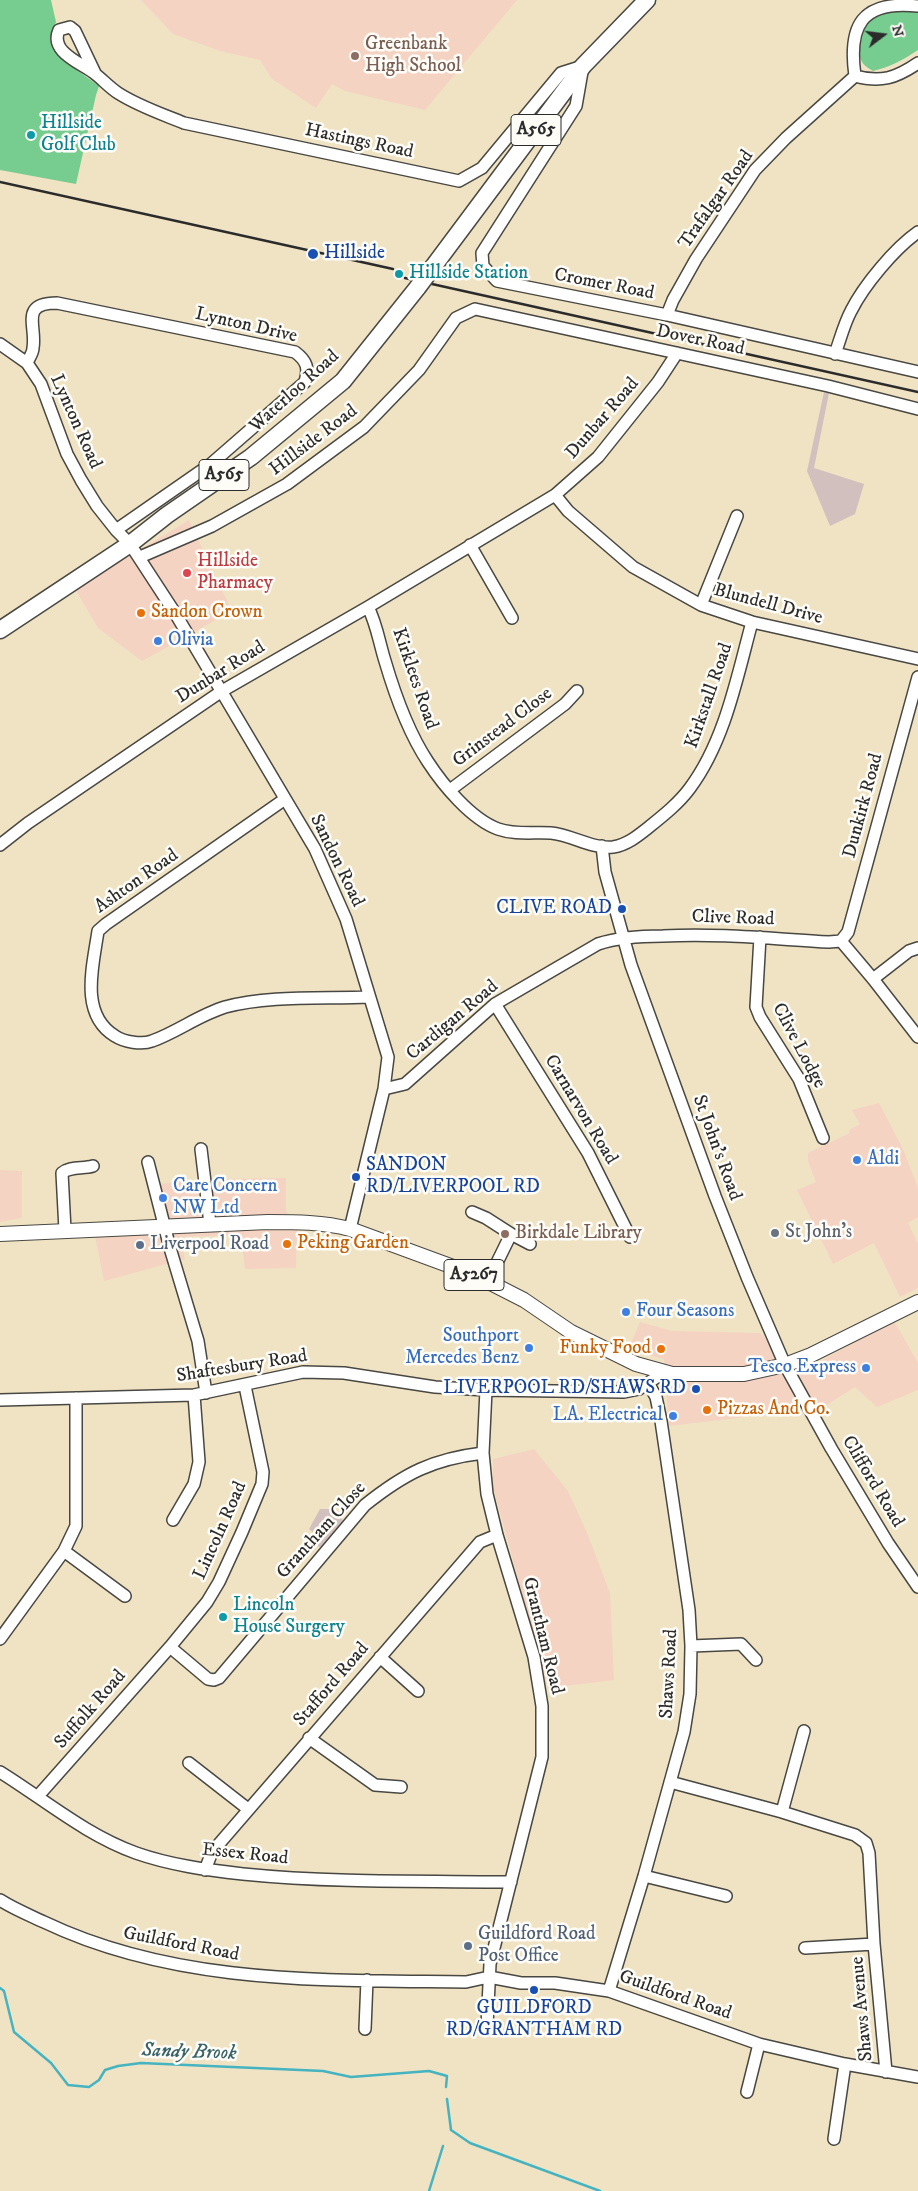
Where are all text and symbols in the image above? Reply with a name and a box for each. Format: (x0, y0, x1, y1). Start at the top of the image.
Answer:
north arrow (858, 10, 908, 60)
text: N (887, 23, 908, 39)
place label: Greenbank High School (365, 34, 461, 78)
marker: Greenbank High School (349, 50, 361, 62)
place label: Hillside Golf Club (41, 113, 116, 157)
road number: A565 (511, 114, 561, 146)
street label: Hastings Road (303, 119, 415, 165)
marker: Hillside Golf Club (25, 129, 37, 141)
street label: Trafalgar Road (675, 146, 759, 254)
place label: Hillside (324, 243, 385, 265)
marker: Hillside (306, 247, 320, 261)
place label: Hillside Station (409, 263, 528, 285)
street label: Cromer Road (552, 264, 656, 306)
marker: Hillside Station (393, 268, 405, 280)
street label: Lynton Drive (193, 303, 299, 349)
street label: Dover Road (654, 320, 746, 362)
street label: Waterloo Road (245, 346, 345, 438)
street label: Lynton Road (44, 371, 106, 473)
street label: Dunbar Road (561, 374, 645, 464)
street label: Hillside Road (265, 401, 363, 481)
road number: A565 (199, 460, 249, 490)
place label: Hillside Pharmacy (197, 551, 273, 595)
marker: Hillside Pharmacy (181, 567, 193, 579)
street label: Blundell Drive (711, 580, 825, 630)
place label: Sandon Crown (151, 602, 263, 624)
marker: Sandon Crown (135, 607, 147, 619)
street label: Kirklees Road (386, 625, 442, 733)
place label: Olivia (168, 630, 213, 652)
marker: Olivia (152, 635, 164, 647)
street label: Dunbar Road (172, 637, 270, 709)
street label: Kirkstall Road (681, 640, 739, 752)
street label: Grinstead Close (449, 683, 557, 773)
street label: Dunkirk Road (839, 751, 889, 861)
street label: Sandon Road (304, 811, 368, 911)
street label: Ashton Road (91, 845, 183, 919)
place label: CLIVE ROAD (496, 898, 612, 920)
marker: CLIVE ROAD (616, 903, 628, 915)
street label: Clive Road (691, 906, 775, 932)
street label: Cardigan Road (402, 976, 504, 1066)
street label: Clive Lodge (766, 1000, 830, 1092)
street label: Carnarvon Road (538, 1051, 622, 1169)
street label: St John's Road (686, 1092, 746, 1204)
place label: Aldi (867, 1149, 899, 1171)
marker: Aldi (851, 1154, 863, 1166)
place label: SANDON RD/LIVERPOOL RD (366, 1155, 540, 1199)
marker: SANDON RD/LIVERPOOL RD (350, 1171, 362, 1183)
place label: Care Concern NW Ltd (173, 1176, 278, 1220)
marker: Care Concern NW Ltd (157, 1192, 169, 1204)
place label: St John's (785, 1222, 852, 1244)
place label: Birkdale Library (515, 1223, 642, 1245)
marker: St John's (769, 1227, 781, 1239)
marker: Birkdale Library (499, 1228, 511, 1240)
place label: Peking Garden (297, 1233, 409, 1255)
place label: Liverpool Road (150, 1234, 269, 1256)
marker: Peking Garden (281, 1238, 293, 1250)
marker: Liverpool Road (134, 1239, 146, 1251)
road number: A5267 (444, 1260, 504, 1290)
place label: Four Seasons (636, 1301, 734, 1323)
marker: Four Seasons (620, 1306, 632, 1318)
place label: Southport Mercedes Benz (405, 1326, 519, 1370)
place label: Funky Food (559, 1338, 651, 1360)
marker: Southport Mercedes Benz (523, 1342, 535, 1354)
marker: Funky Food (655, 1343, 667, 1355)
street label: Shaftesbury Road (175, 1345, 309, 1389)
place label: Tesco Express (748, 1357, 856, 1379)
marker: Tesco Express (860, 1362, 872, 1374)
place label: LIVERPOOL RD/SHAWS RD (443, 1378, 686, 1400)
marker: LIVERPOOL RD/SHAWS RD (690, 1383, 702, 1395)
place label: Pizzas And Co. (717, 1399, 830, 1421)
marker: Pizzas And Co. (701, 1404, 713, 1416)
place label: LA. Electrical (553, 1405, 663, 1427)
marker: LA. Electrical (667, 1410, 679, 1422)
street label: Clifford Road (836, 1432, 908, 1532)
street label: Lincoln Road (189, 1478, 253, 1584)
street label: Grantham Close (273, 1478, 371, 1584)
street label: Grantham Road (516, 1575, 568, 1697)
place label: Lincoln House Surgery (233, 1595, 345, 1639)
marker: Lincoln House Surgery (217, 1611, 229, 1623)
street label: Shaws Road (656, 1629, 684, 1719)
street label: Stafford Road (289, 1638, 375, 1732)
street label: Suffolk Road (50, 1666, 132, 1754)
street label: Essex Road (201, 1839, 289, 1871)
street label: Guildford Road (121, 1923, 241, 1967)
place label: Guildford Road Post Office (478, 1924, 596, 1968)
marker: Guildford Road Post Office (462, 1940, 474, 1952)
street label: Shaws Avenue (847, 1956, 879, 2062)
street label: Guildford Road (616, 1966, 734, 2026)
marker: GUILDFORD RD/GRANTHAM RD (528, 1984, 540, 1996)
place label: GUILDFORD RD/GRANTHAM RD (446, 1998, 622, 2042)
water label: Sandy Brook (141, 2039, 237, 2067)

